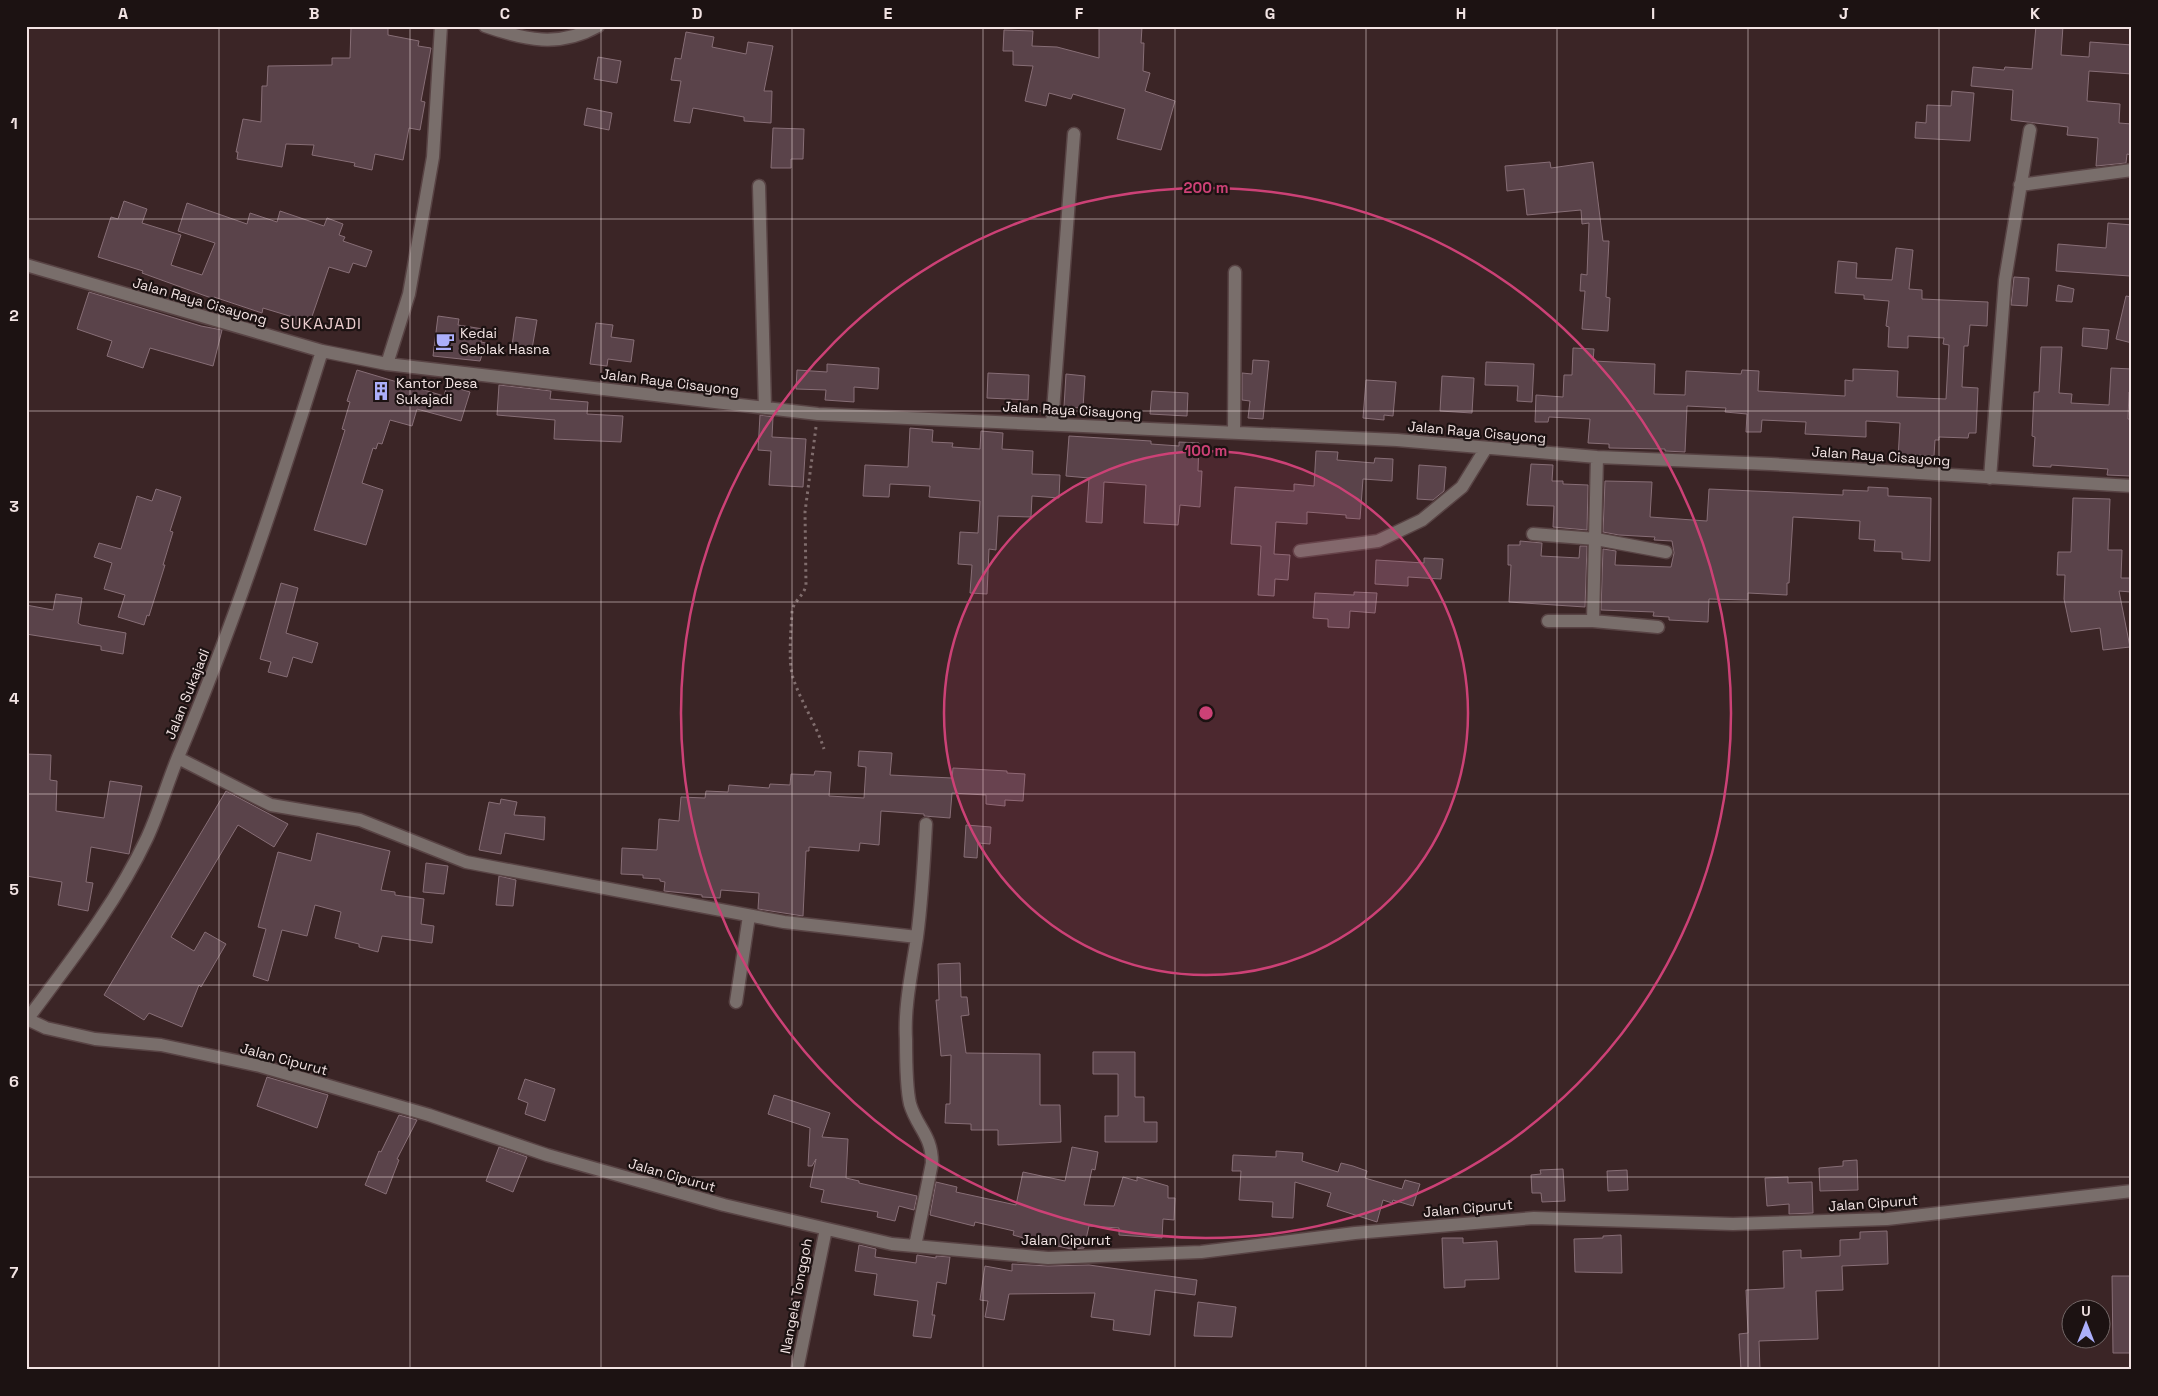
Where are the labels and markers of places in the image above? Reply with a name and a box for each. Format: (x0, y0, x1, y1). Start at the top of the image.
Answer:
place label: Kedai Seblak Hasna (460, 324, 550, 358)
cafe icon: Kedai Seblak Hasna (434, 330, 456, 352)
place label: Kantor Desa Sukajadi (396, 374, 478, 408)
building icon: Kantor Desa Sukajadi (370, 380, 392, 402)
centre of rings (1197, 704, 1215, 722)

